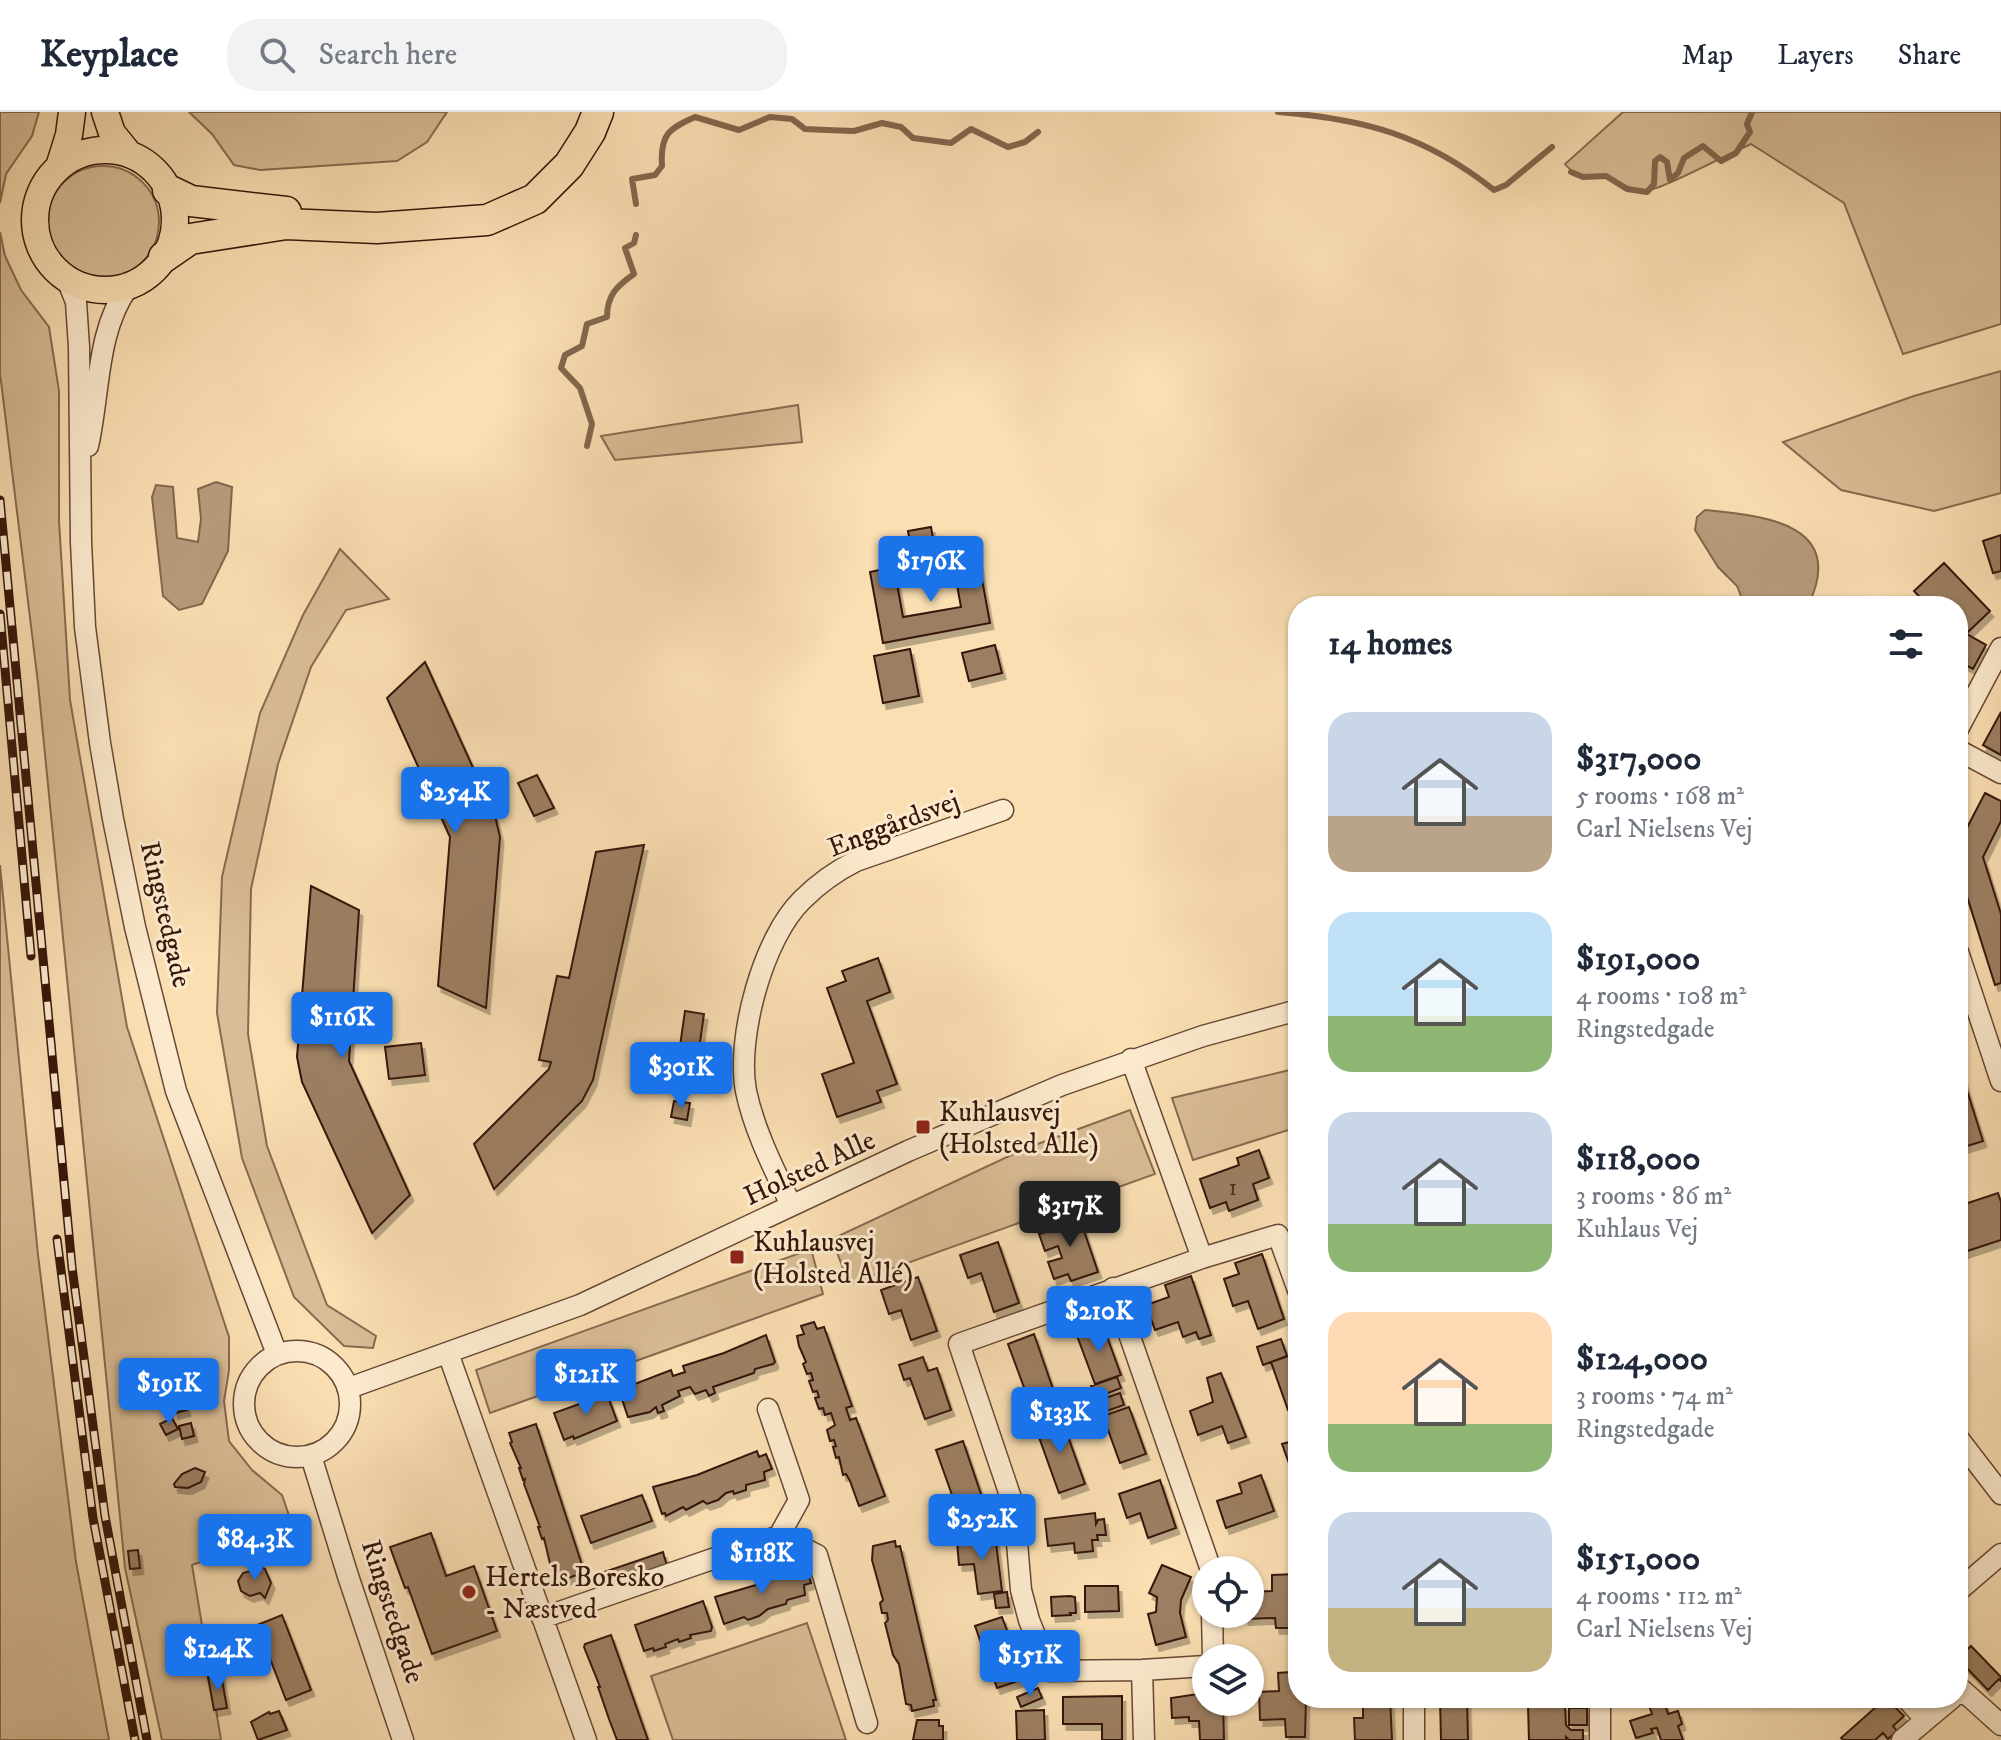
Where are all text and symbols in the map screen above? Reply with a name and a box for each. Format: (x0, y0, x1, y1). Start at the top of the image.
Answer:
search box (227, 19, 787, 91)
text: Keyplace (40, 31, 179, 79)
icon: search (255, 33, 299, 77)
text: Search here (319, 37, 457, 74)
text: Map (1682, 38, 1733, 73)
text: Layers (1777, 38, 1854, 73)
text: Share (1898, 38, 1961, 73)
pin: $176K (875, 536, 987, 604)
text: $176K (896, 545, 966, 578)
icon: filters (1884, 622, 1928, 666)
text: 14 homes (1328, 623, 1452, 665)
text: $317,000 (1576, 738, 1701, 780)
icon: home (1392, 744, 1488, 840)
pin: $254K (399, 767, 511, 835)
text: $254K (419, 776, 491, 809)
text: 5 rooms · 168 m² (1576, 780, 1744, 813)
street label: Enggårdsvej (823, 783, 964, 865)
text: Carl Nielsens Vej (1576, 813, 1753, 846)
street label: Ringstedgade (132, 838, 199, 991)
text: $191,000 (1576, 938, 1700, 980)
icon: home (1392, 944, 1488, 1040)
text: 4 rooms · 108 m² (1576, 980, 1746, 1013)
pin: $116K (286, 992, 398, 1060)
text: $116K (310, 1001, 374, 1034)
text: Ringstedgade (1576, 1013, 1714, 1046)
pin: $301K (625, 1042, 737, 1110)
text: $301K (648, 1051, 714, 1084)
place label: Kuhlausvej (Holsted Alle) (939, 1095, 1099, 1162)
marker: Kuhlausvej (Holsted Alle) (914, 1118, 932, 1136)
street label: Holsted Alle (738, 1123, 881, 1214)
text: $118,000 (1576, 1138, 1701, 1180)
icon: home (1392, 1144, 1488, 1240)
house number: 1 (1229, 1173, 1237, 1203)
text: 3 rooms · 86 m² (1576, 1180, 1731, 1213)
pin: $317K (1014, 1181, 1126, 1249)
text: $317K (1037, 1190, 1103, 1223)
text: Kuhlaus Vej (1576, 1213, 1698, 1246)
place label: Kuhlausvej (Holsted Allé) (753, 1225, 913, 1292)
marker: Kuhlausvej (Holsted Allé) (728, 1248, 746, 1266)
pin: $210K (1043, 1286, 1155, 1354)
text: $210K (1065, 1295, 1133, 1328)
text: $124,000 (1576, 1338, 1708, 1380)
icon: home (1392, 1344, 1488, 1440)
pin: $121K (530, 1349, 642, 1417)
pin: $191K (113, 1358, 225, 1426)
text: $121K (554, 1358, 618, 1391)
text: $191K (137, 1367, 201, 1400)
text: 3 rooms · 74 m² (1576, 1380, 1733, 1413)
pin: $133K (1004, 1387, 1116, 1455)
text: $133K (1029, 1396, 1091, 1429)
text: Ringstedgade (1576, 1413, 1714, 1446)
pin: $252K (926, 1494, 1038, 1562)
text: $252K (947, 1503, 1017, 1536)
pin: $84.3K (190, 1514, 320, 1582)
text: $84.3K (217, 1523, 293, 1556)
pin: $118K (706, 1528, 818, 1596)
street label: Ringstedgade (353, 1535, 432, 1688)
text: $118K (730, 1537, 794, 1570)
text: $151,000 (1576, 1538, 1700, 1580)
icon: home (1392, 1544, 1488, 1640)
map controls (1192, 1556, 1264, 1716)
button: locate (1192, 1556, 1264, 1628)
place label: Hertels Boresko - Næstved (485, 1560, 664, 1627)
text: 4 rooms · 112 m² (1576, 1580, 1742, 1613)
marker: Hertels Boresko - Næstved (460, 1583, 478, 1601)
text: Carl Nielsens Vej (1576, 1613, 1753, 1646)
pin: $124K (162, 1624, 274, 1692)
pin: $151K (974, 1630, 1086, 1698)
text: $124K (183, 1633, 253, 1666)
text: $151K (998, 1639, 1062, 1672)
button: layers (1192, 1644, 1264, 1716)

